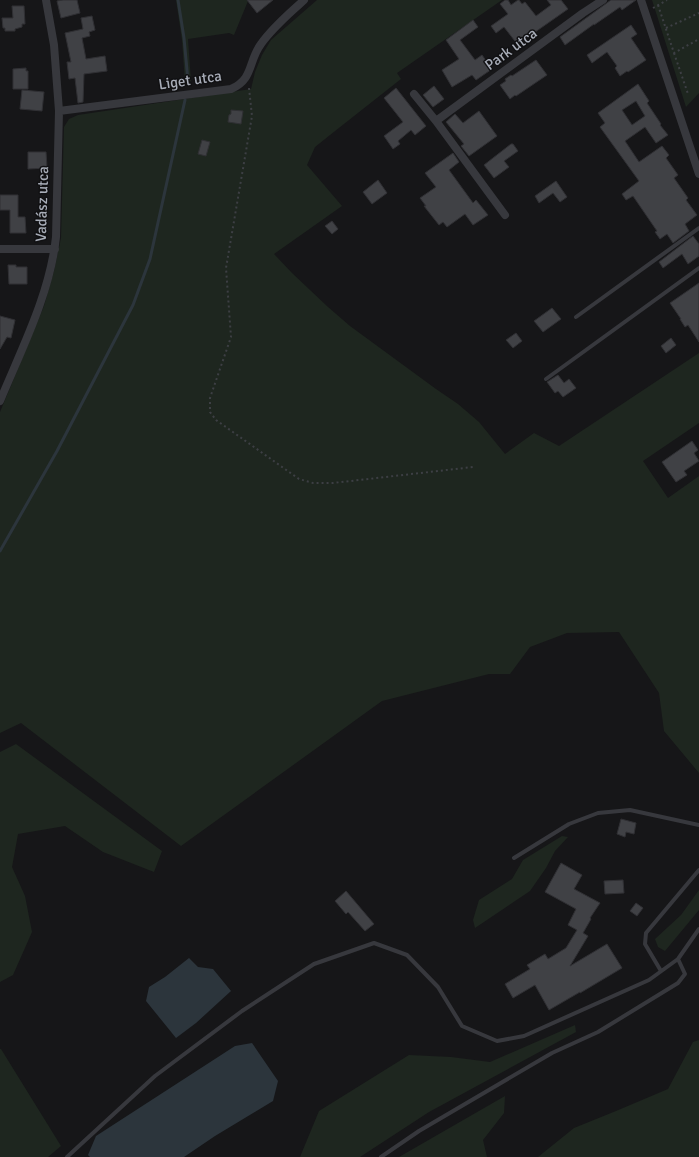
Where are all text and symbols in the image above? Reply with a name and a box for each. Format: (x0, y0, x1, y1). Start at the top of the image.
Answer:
street label: Park utca (481, 24, 541, 74)
street label: Liget utca (157, 67, 223, 93)
street label: Vadász utca (32, 166, 52, 242)

